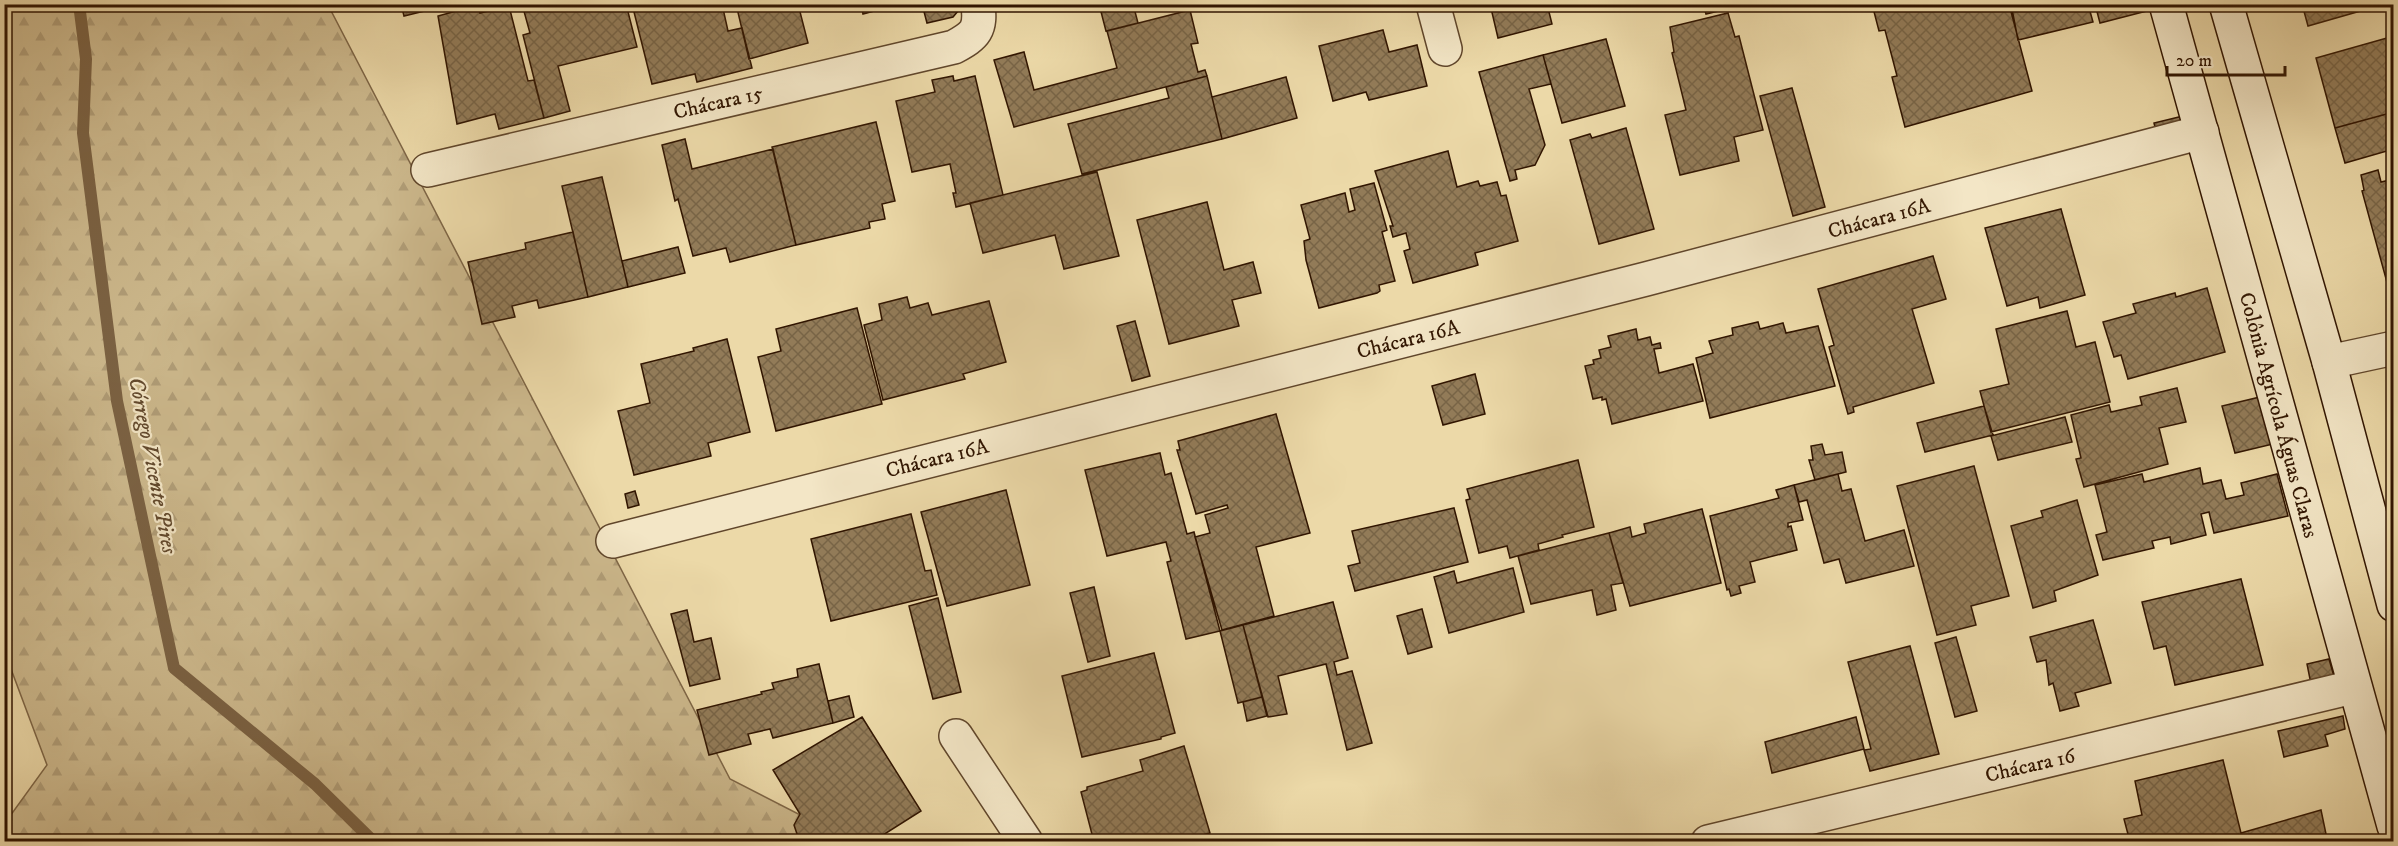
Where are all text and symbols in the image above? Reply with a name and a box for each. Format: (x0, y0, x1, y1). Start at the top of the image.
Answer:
scale bar (2167, 39, 2286, 77)
text: 20 m (2176, 50, 2212, 72)
street label: Chácara 15 (671, 80, 766, 126)
street label: Chácara 16A (1825, 193, 1934, 245)
street label: Colônia Agrícola Águas Claras (2233, 289, 2325, 541)
street label: Chácara 16A (1354, 314, 1463, 365)
water label: Córrego Vicente Pires (122, 375, 183, 557)
street label: Chácara 16A (883, 433, 992, 484)
street label: Chácara 16 (1983, 743, 2079, 789)

